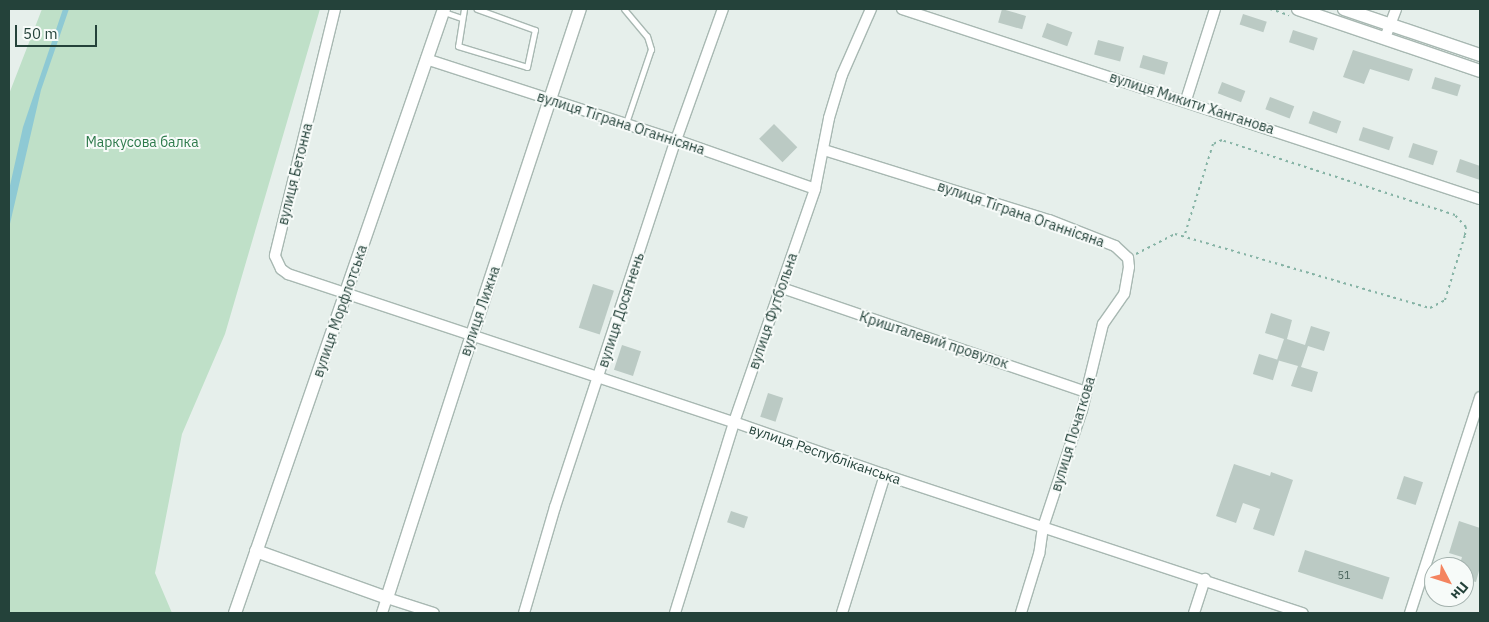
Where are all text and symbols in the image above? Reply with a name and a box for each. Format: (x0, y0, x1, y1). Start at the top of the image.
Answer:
scale bar (18, 15, 100, 47)
text: 50 m (23, 24, 58, 43)
street label: вулиця Микити Ханганова (1107, 68, 1277, 138)
street label: вулиця Тіграна Оганнісяна (535, 88, 707, 158)
street label: вулиця Бетонна (274, 121, 316, 227)
park label: Маркусова балка (85, 134, 199, 150)
street label: вулиця Тіграна Оганнісяна (935, 177, 1107, 251)
street label: вулиця Морфлотська (309, 243, 371, 379)
street label: вулиця Досягнень (595, 250, 647, 370)
street label: вулиця Футбольна (745, 251, 801, 371)
street label: вулиця Лижна (457, 264, 503, 358)
street label: Кришталевий провулок (857, 308, 1011, 372)
street label: вулиця Початкова (1048, 375, 1098, 493)
street label: вулиця Республіканська (747, 420, 903, 488)
north arrow (1424, 557, 1474, 607)
house number: 51 (1337, 568, 1351, 582)
text: Пн (1447, 578, 1473, 604)

